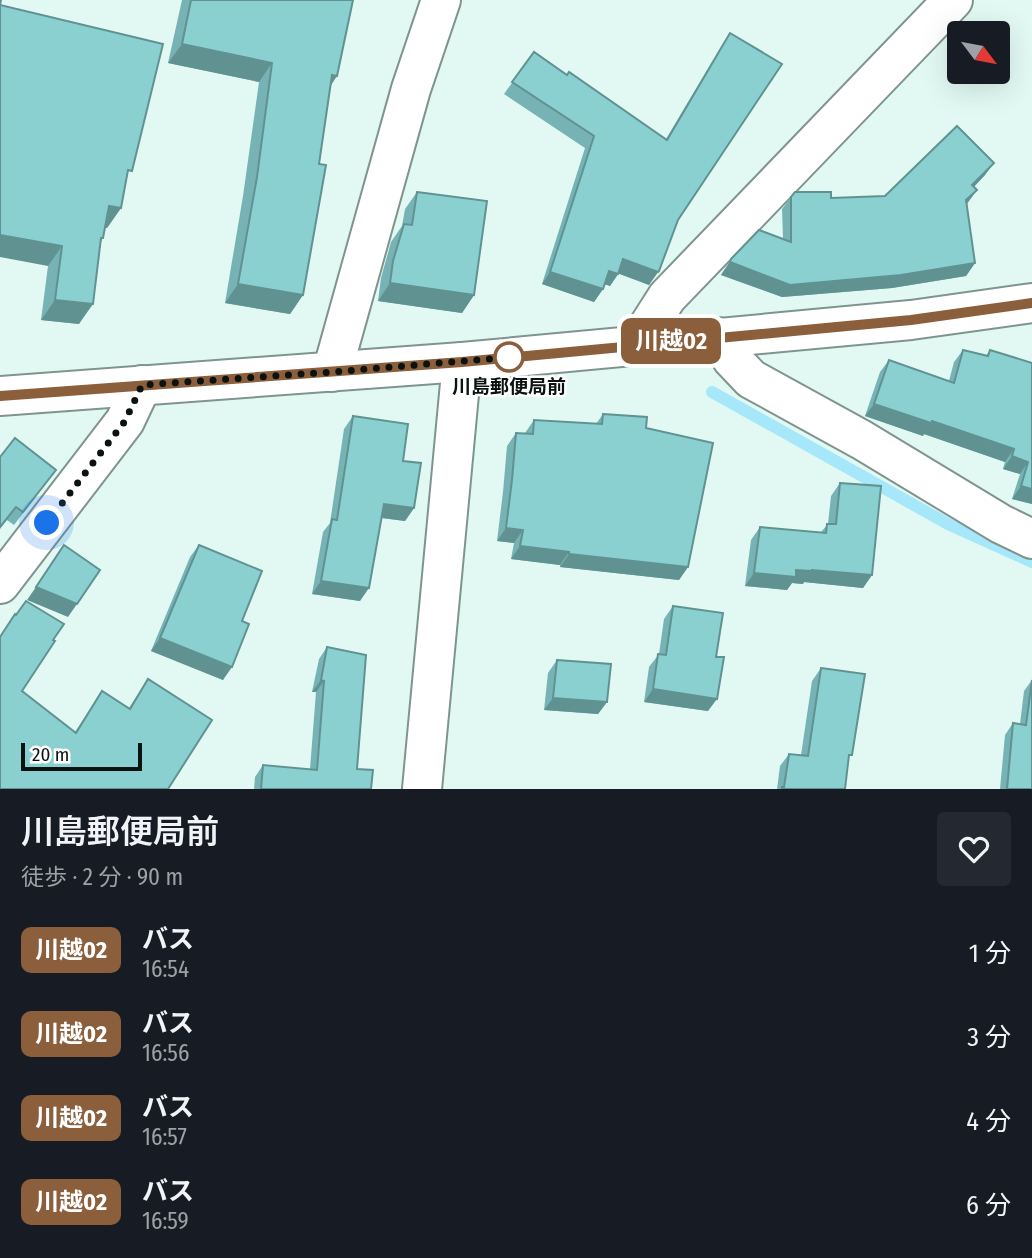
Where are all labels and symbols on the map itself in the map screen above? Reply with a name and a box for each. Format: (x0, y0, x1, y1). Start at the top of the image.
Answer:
north arrow (947, 21, 1010, 84)
line badge: 川越02 (622, 318, 720, 364)
marker: 川島郵便局前 (494, 342, 524, 372)
place label: 川島郵便局前 (452, 375, 566, 398)
your location (29, 505, 64, 540)
scale bar (21, 740, 142, 772)

